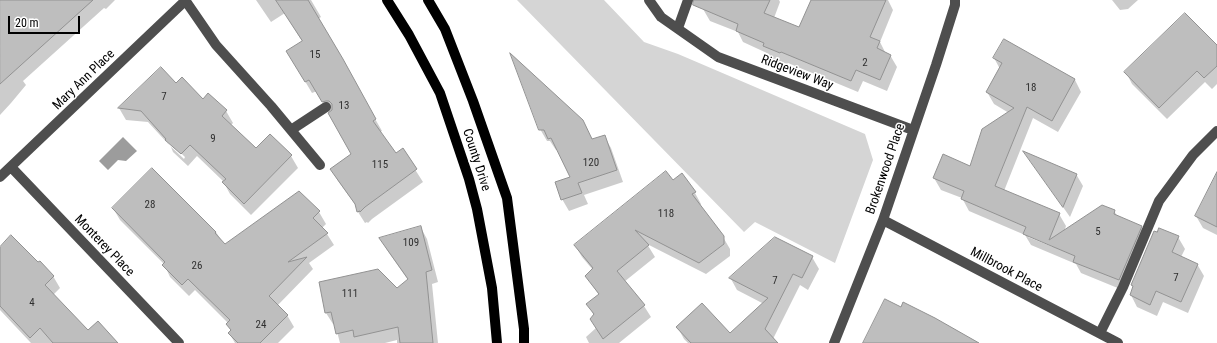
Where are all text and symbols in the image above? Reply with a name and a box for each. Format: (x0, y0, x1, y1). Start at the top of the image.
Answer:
scale bar (10, 8, 82, 34)
text: 20 m (15, 16, 39, 30)
street label: Mary Ann Place (50, 47, 118, 113)
house number: 15 (310, 48, 320, 62)
street label: Ridgeview Way (759, 52, 835, 94)
house number: 2 (862, 56, 868, 70)
house number: 18 (1026, 81, 1036, 95)
house number: 7 (161, 90, 167, 104)
house number: 13 (339, 99, 349, 113)
street label: Brokenwood Place (863, 122, 909, 216)
street label: County Drive (459, 127, 493, 193)
house number: 9 (210, 132, 216, 146)
house number: 120 (583, 156, 599, 170)
house number: 115 (372, 158, 388, 172)
house number: 28 (145, 198, 155, 212)
house number: 118 (658, 207, 674, 221)
street label: Monterey Place (71, 212, 137, 280)
house number: 5 (1095, 225, 1101, 239)
house number: 109 (403, 236, 419, 250)
street label: Millbrook Place (967, 244, 1045, 296)
house number: 26 (192, 259, 202, 273)
house number: 7 (1173, 271, 1179, 285)
house number: 7 (772, 274, 778, 288)
house number: 111 (342, 287, 358, 301)
house number: 4 (29, 296, 35, 310)
house number: 24 (256, 318, 266, 332)

